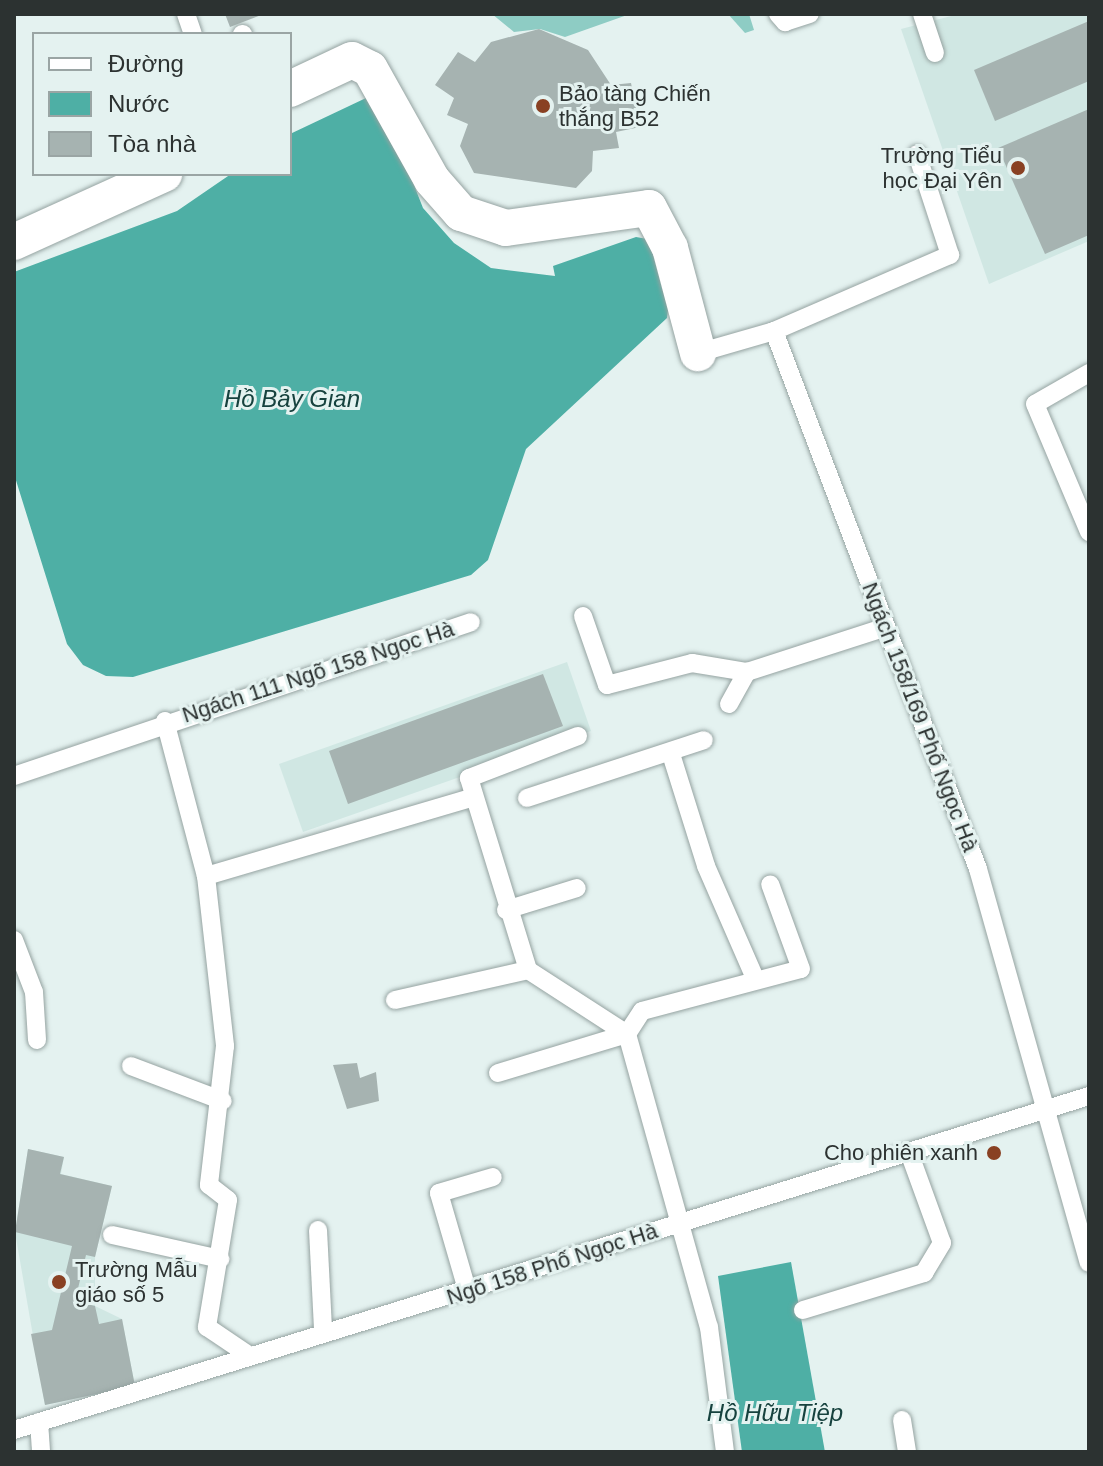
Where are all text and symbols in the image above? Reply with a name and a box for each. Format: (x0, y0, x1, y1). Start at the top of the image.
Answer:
legend (32, 32, 292, 176)
text: Đường (108, 50, 184, 77)
place label: Bảo tàng Chiến thắng B52 (559, 80, 711, 132)
text: Nước (108, 90, 169, 117)
marker: Bảo tàng Chiến thắng B52 (534, 97, 552, 115)
text: Tòa nhà (108, 130, 196, 157)
place label: Trường Tiểu học Đại Yên (880, 142, 1002, 194)
marker: Trường Tiểu học Đại Yên (1009, 159, 1027, 177)
water label: Hồ Bảy Gian (224, 385, 360, 413)
street label: Ngách 158/169 Phố Ngọc Hà (856, 579, 984, 855)
street label: Ngách 111 Ngõ 158 Ngọc Hà (179, 616, 457, 728)
place label: Cho phiên xanh (824, 1140, 978, 1166)
marker: Cho phiên xanh (985, 1144, 1003, 1162)
street label: Ngõ 158 Phố Ngọc Hà (443, 1217, 661, 1311)
place label: Trường Mẫu giáo số 5 (75, 1256, 197, 1308)
marker: Trường Mẫu giáo số 5 (50, 1273, 68, 1291)
water label: Hồ Hữu Tiệp (707, 1399, 843, 1427)

